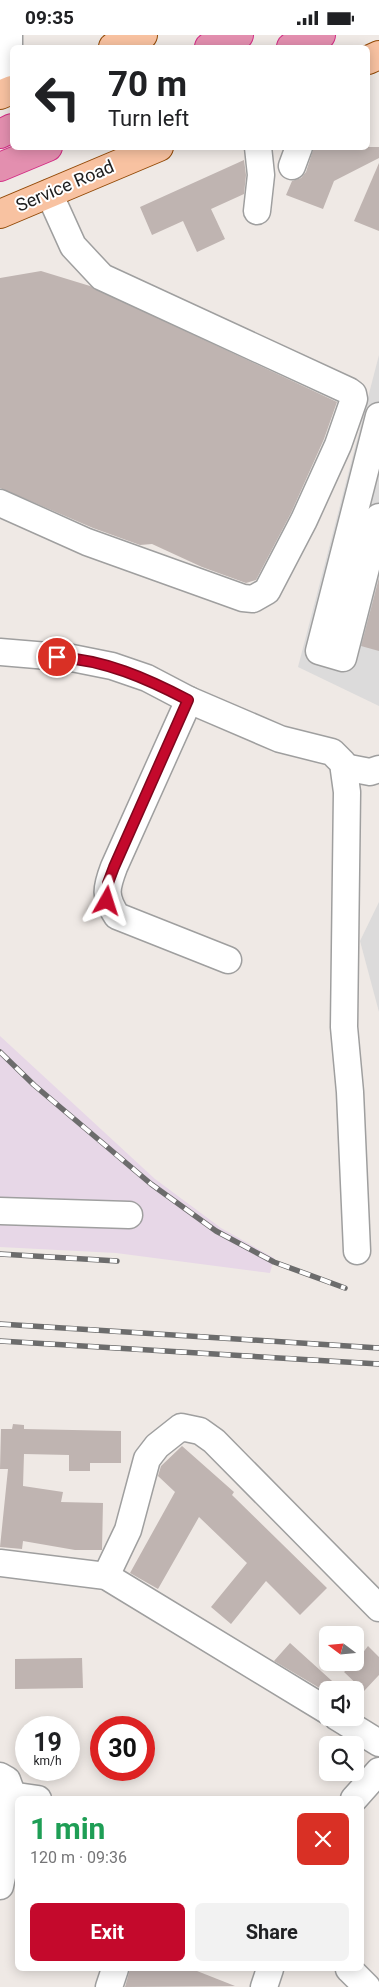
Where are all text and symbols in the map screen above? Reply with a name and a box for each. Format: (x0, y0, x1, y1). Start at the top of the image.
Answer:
text: 09:35 (25, 6, 74, 29)
text: 70 m (108, 64, 187, 105)
icon: left (25, 65, 90, 130)
text: Turn left (108, 106, 189, 131)
street label: Service Road (13, 155, 117, 216)
pin (36, 636, 78, 678)
icon: arrive (43, 643, 71, 671)
position arrow (80, 874, 132, 926)
north arrow (319, 1626, 364, 1671)
map controls (319, 1626, 364, 1781)
button: sound (319, 1681, 364, 1726)
speed limit sign: 30 (90, 1716, 155, 1781)
text: 19 (33, 1728, 62, 1757)
button: search (319, 1736, 364, 1781)
text: km/h (33, 1754, 62, 1768)
text: 1 min (30, 1811, 105, 1846)
button: close (297, 1813, 349, 1865)
text: 120 m · 09:36 (30, 1848, 127, 1867)
button: Exit (30, 1903, 185, 1961)
button: Share (195, 1903, 349, 1961)

